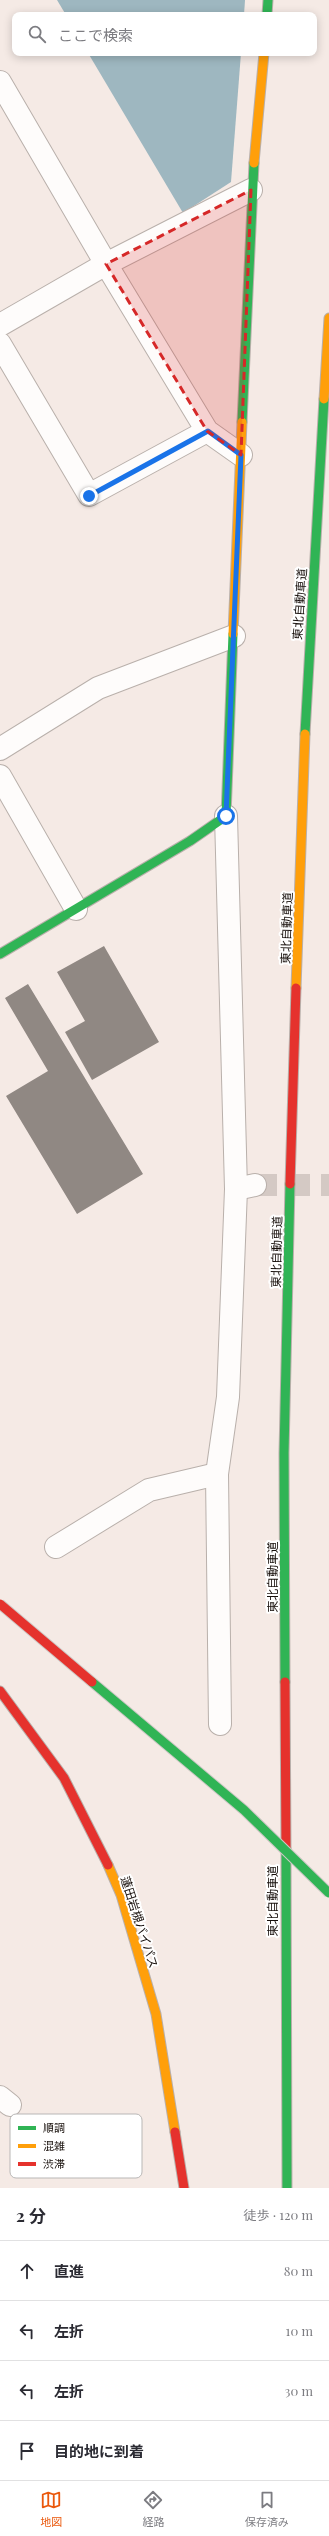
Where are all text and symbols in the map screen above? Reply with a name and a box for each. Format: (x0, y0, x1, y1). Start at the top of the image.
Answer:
search box (12, 12, 317, 56)
icon: search (26, 23, 48, 45)
text: ここで検索 (58, 25, 133, 45)
route end (80, 487, 98, 505)
street label: 東北自動車道 (289, 568, 309, 640)
route start (217, 807, 235, 825)
street label: 東北自動車道 (277, 892, 295, 964)
street label: 東北自動車道 (267, 1216, 285, 1288)
street label: 東北自動車道 (264, 1541, 280, 1613)
street label: 東北自動車道 (264, 1865, 280, 1937)
street label: 蓮田岩槻バイパス (118, 1874, 162, 1970)
legend (10, 2114, 142, 2178)
text: 順調 (43, 2120, 65, 2135)
text: 混雑 (43, 2138, 65, 2153)
text: 渋滞 (43, 2156, 65, 2171)
text: 2 分 (16, 2204, 46, 2226)
text: 徒歩 · 120 m (243, 2206, 313, 2223)
icon: ahead (16, 2260, 38, 2282)
text: 直進 (54, 2261, 84, 2281)
text: 80 m (284, 2262, 313, 2279)
icon: left (16, 2320, 38, 2342)
text: 左折 (54, 2321, 84, 2341)
text: 10 m (286, 2322, 313, 2339)
icon: left (16, 2380, 38, 2402)
text: 左折 (54, 2381, 84, 2401)
text: 30 m (285, 2382, 313, 2399)
icon: arrive (16, 2440, 38, 2462)
text: 目的地に到着 (54, 2441, 144, 2461)
tab: 地図 (40, 2489, 62, 2529)
tab: 経路 (142, 2489, 164, 2529)
tab: 保存済み (245, 2489, 289, 2529)

